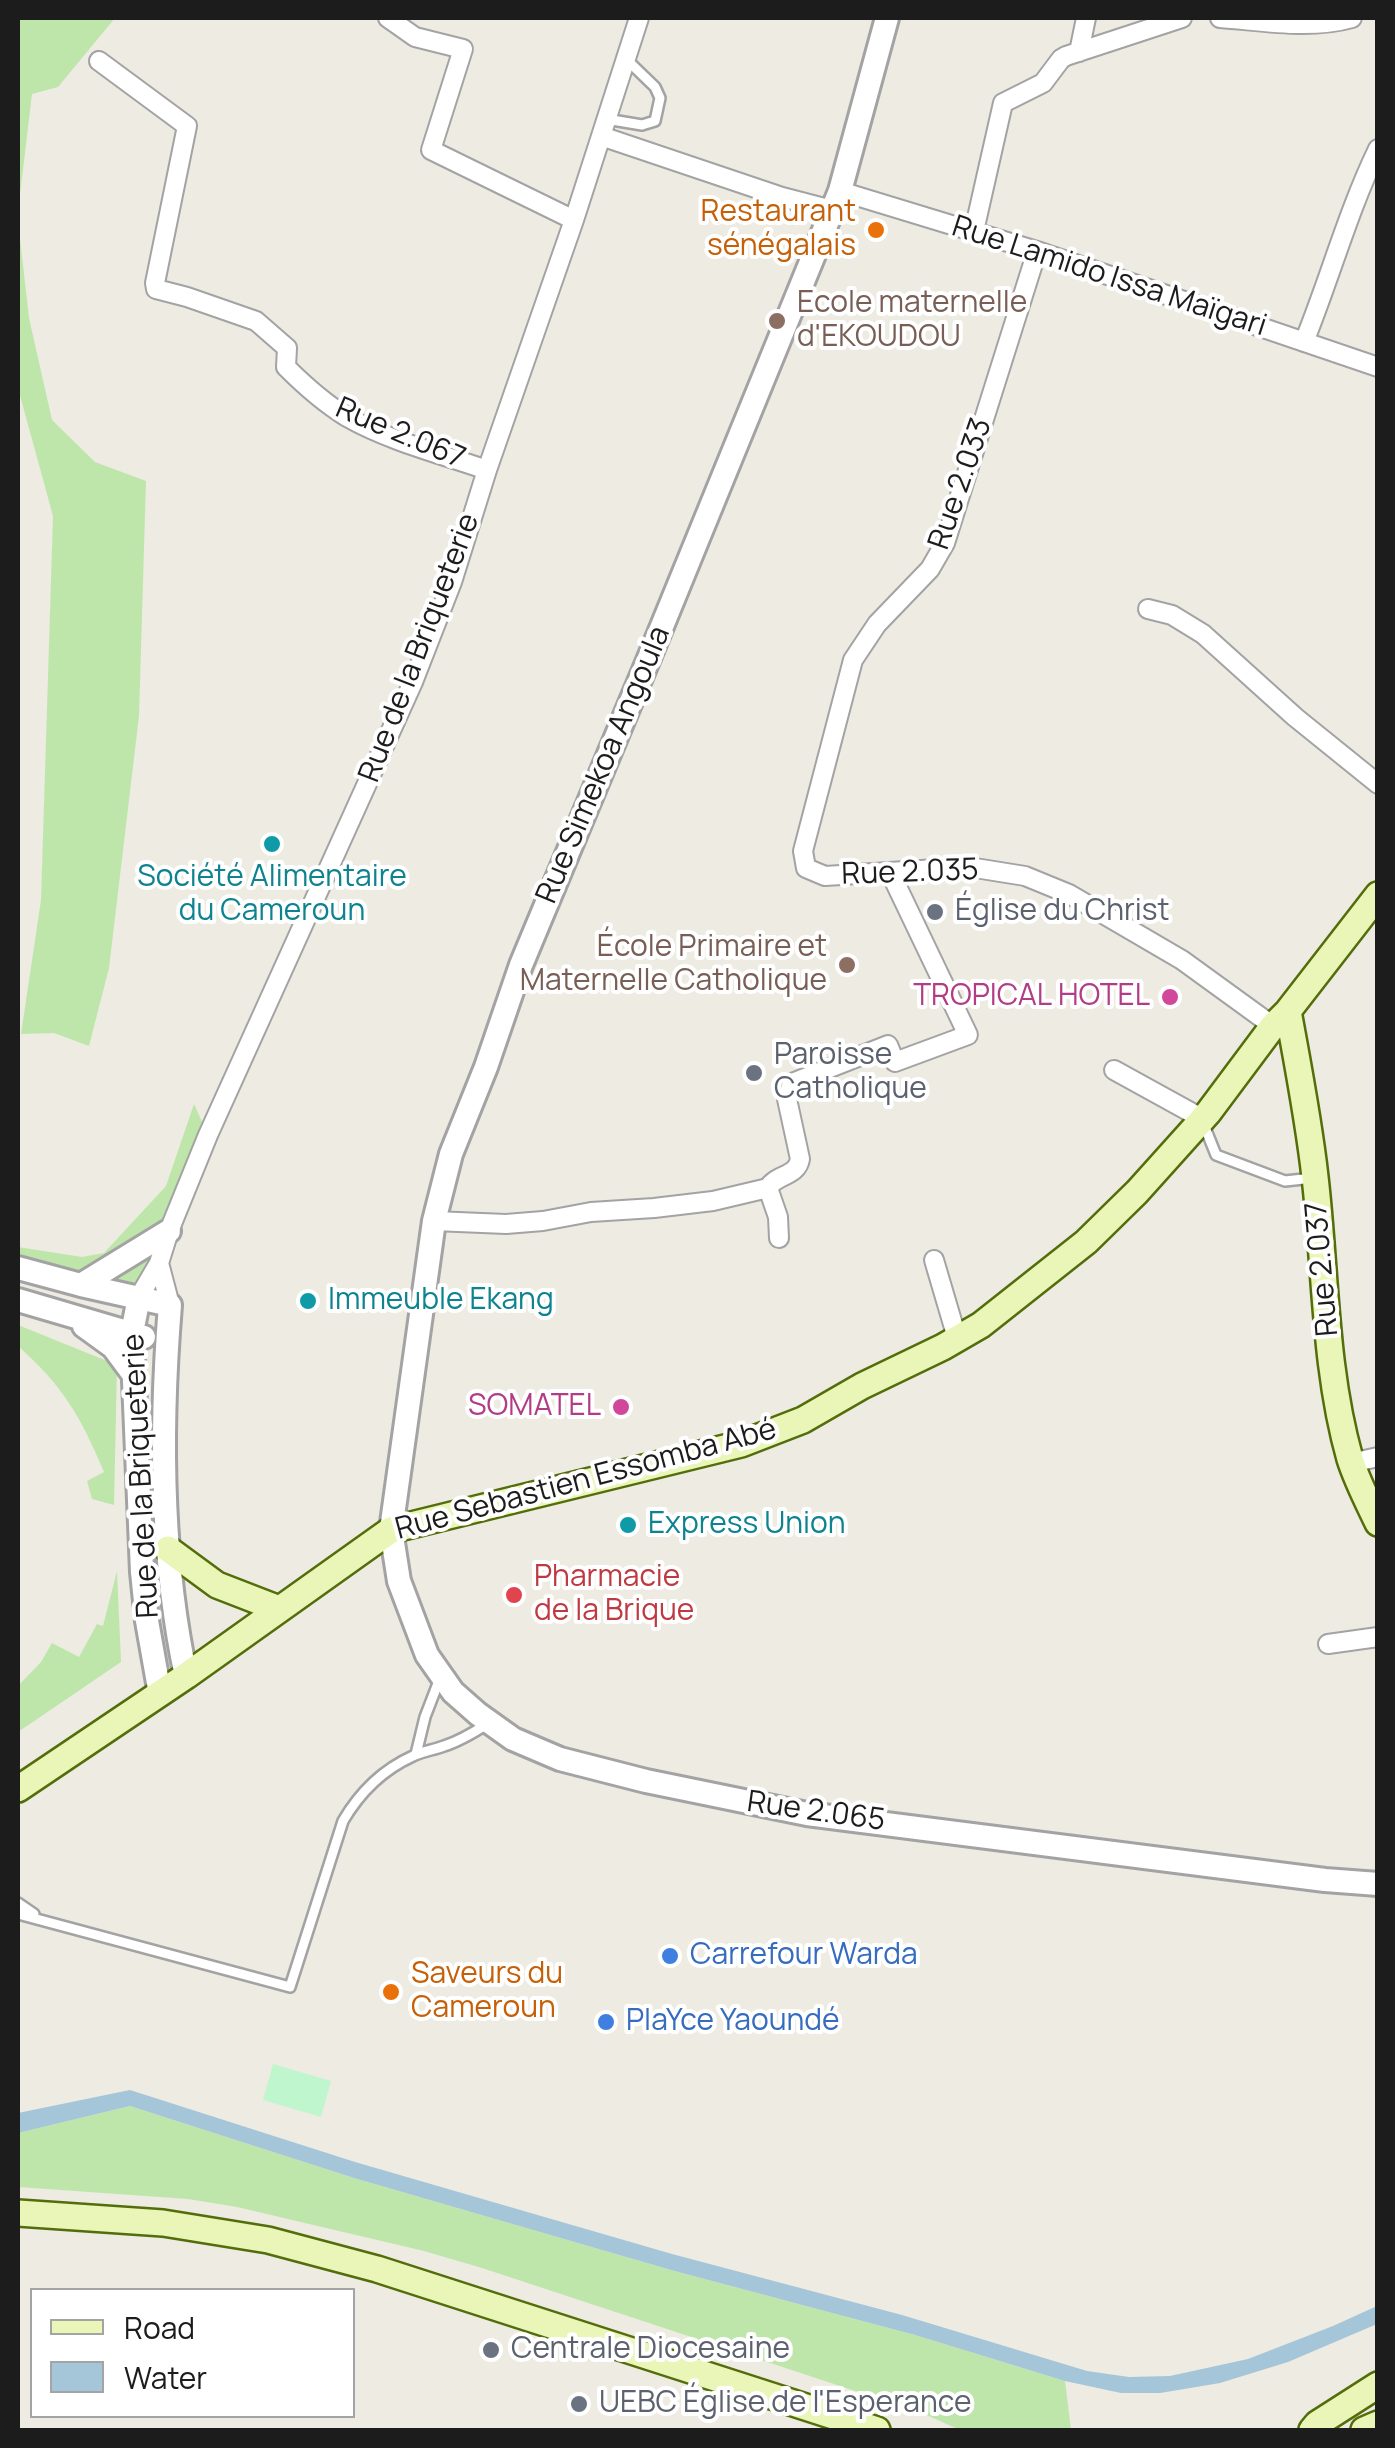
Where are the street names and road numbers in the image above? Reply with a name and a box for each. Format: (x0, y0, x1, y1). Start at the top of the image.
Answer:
street label: Rue Lamido Issa Maïgari (947, 209, 1271, 345)
street label: Rue 2.067 (330, 391, 470, 477)
street label: Rue 2.033 (922, 414, 1000, 554)
street label: Rue de la Briqueterie (352, 509, 488, 787)
street label: Rue Simekoa Angoula (529, 621, 679, 909)
street label: Rue 2.035 (841, 853, 979, 893)
street label: Rue 2.037 (1299, 1200, 1347, 1338)
street label: Rue de la Briqueterie (117, 1333, 167, 1619)
street label: Rue Sebastien Essomba Abé (392, 1412, 780, 1548)
street label: Rue 2.065 (745, 1784, 887, 1840)

